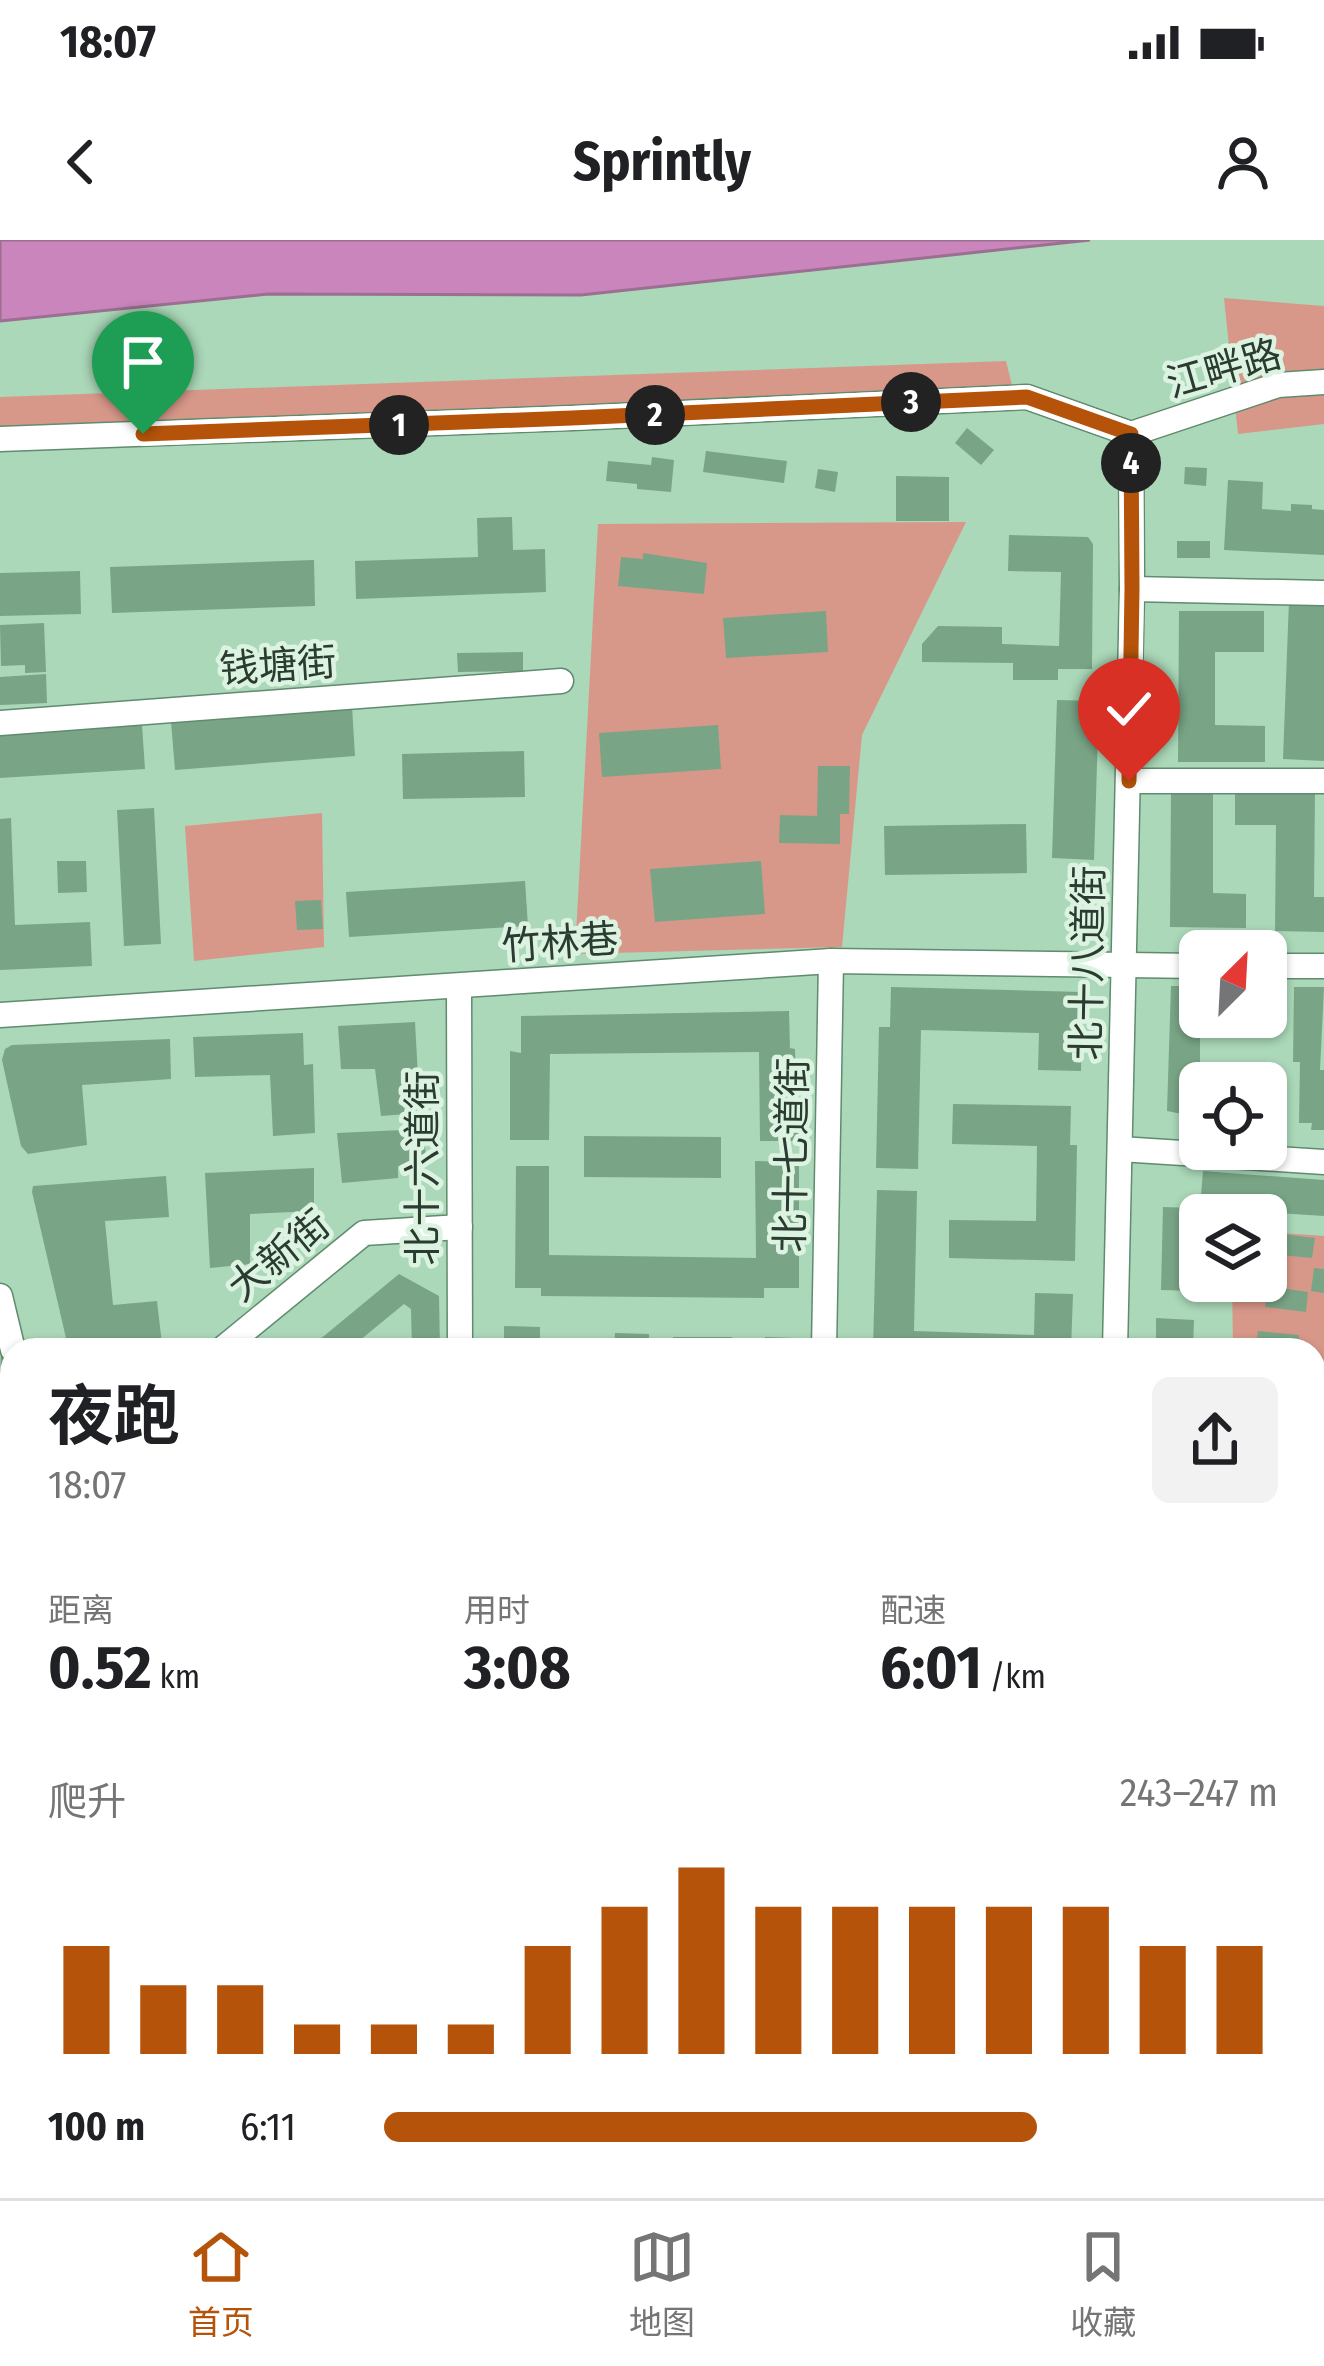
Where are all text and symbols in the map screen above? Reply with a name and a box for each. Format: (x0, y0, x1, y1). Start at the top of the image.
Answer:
text: 18:07 (60, 15, 156, 69)
icon: back (48, 129, 114, 195)
icon: person (1210, 129, 1276, 195)
text: Sprintly (573, 130, 751, 194)
pin (92, 311, 194, 434)
icon: arrive (110, 329, 176, 395)
street label: 江畔路 (1161, 331, 1287, 407)
pin: 3 (881, 372, 941, 432)
text: 3 (903, 382, 919, 422)
pin: 2 (625, 385, 685, 445)
pin: 1 (369, 395, 429, 455)
text: 2 (647, 395, 663, 435)
text: 1 (392, 405, 406, 445)
pin: 4 (1101, 433, 1161, 493)
text: 4 (1123, 443, 1139, 483)
street label: 钱塘街 (218, 639, 338, 693)
pin (1078, 658, 1180, 781)
icon: check (1096, 676, 1162, 742)
street label: 北十八道街 (1063, 865, 1113, 1061)
street label: 竹林巷 (500, 916, 620, 970)
north arrow (1179, 930, 1287, 1038)
map controls (1179, 930, 1287, 1302)
street label: 北十七道街 (767, 1057, 817, 1253)
button: locate (1179, 1062, 1287, 1170)
street label: 北十六道街 (400, 1070, 446, 1266)
button: layers (1179, 1194, 1287, 1302)
street label: 大新街 (219, 1201, 339, 1311)
text: 夜跑 (48, 1377, 180, 1456)
button: share (1152, 1377, 1278, 1503)
text: 18:07 (48, 1462, 126, 1508)
text: 距离 (48, 1591, 114, 1631)
text: 用时 (464, 1591, 530, 1631)
text: 配速 (880, 1591, 946, 1631)
text: 0.52 (48, 1632, 152, 1704)
text: 3:08 (464, 1632, 571, 1704)
text: 6:01 (880, 1632, 982, 1704)
text: km (152, 1657, 200, 1697)
text: /km (982, 1657, 1046, 1697)
text: 243–247 m (1120, 1770, 1278, 1816)
text: 爬升 (48, 1779, 126, 1825)
text: 100 m (48, 2104, 145, 2150)
text: 6:11 (240, 2104, 296, 2150)
tab: 首页 (188, 2224, 254, 2344)
tab: 地图 (629, 2224, 695, 2344)
tab: 收藏 (1070, 2224, 1136, 2344)

